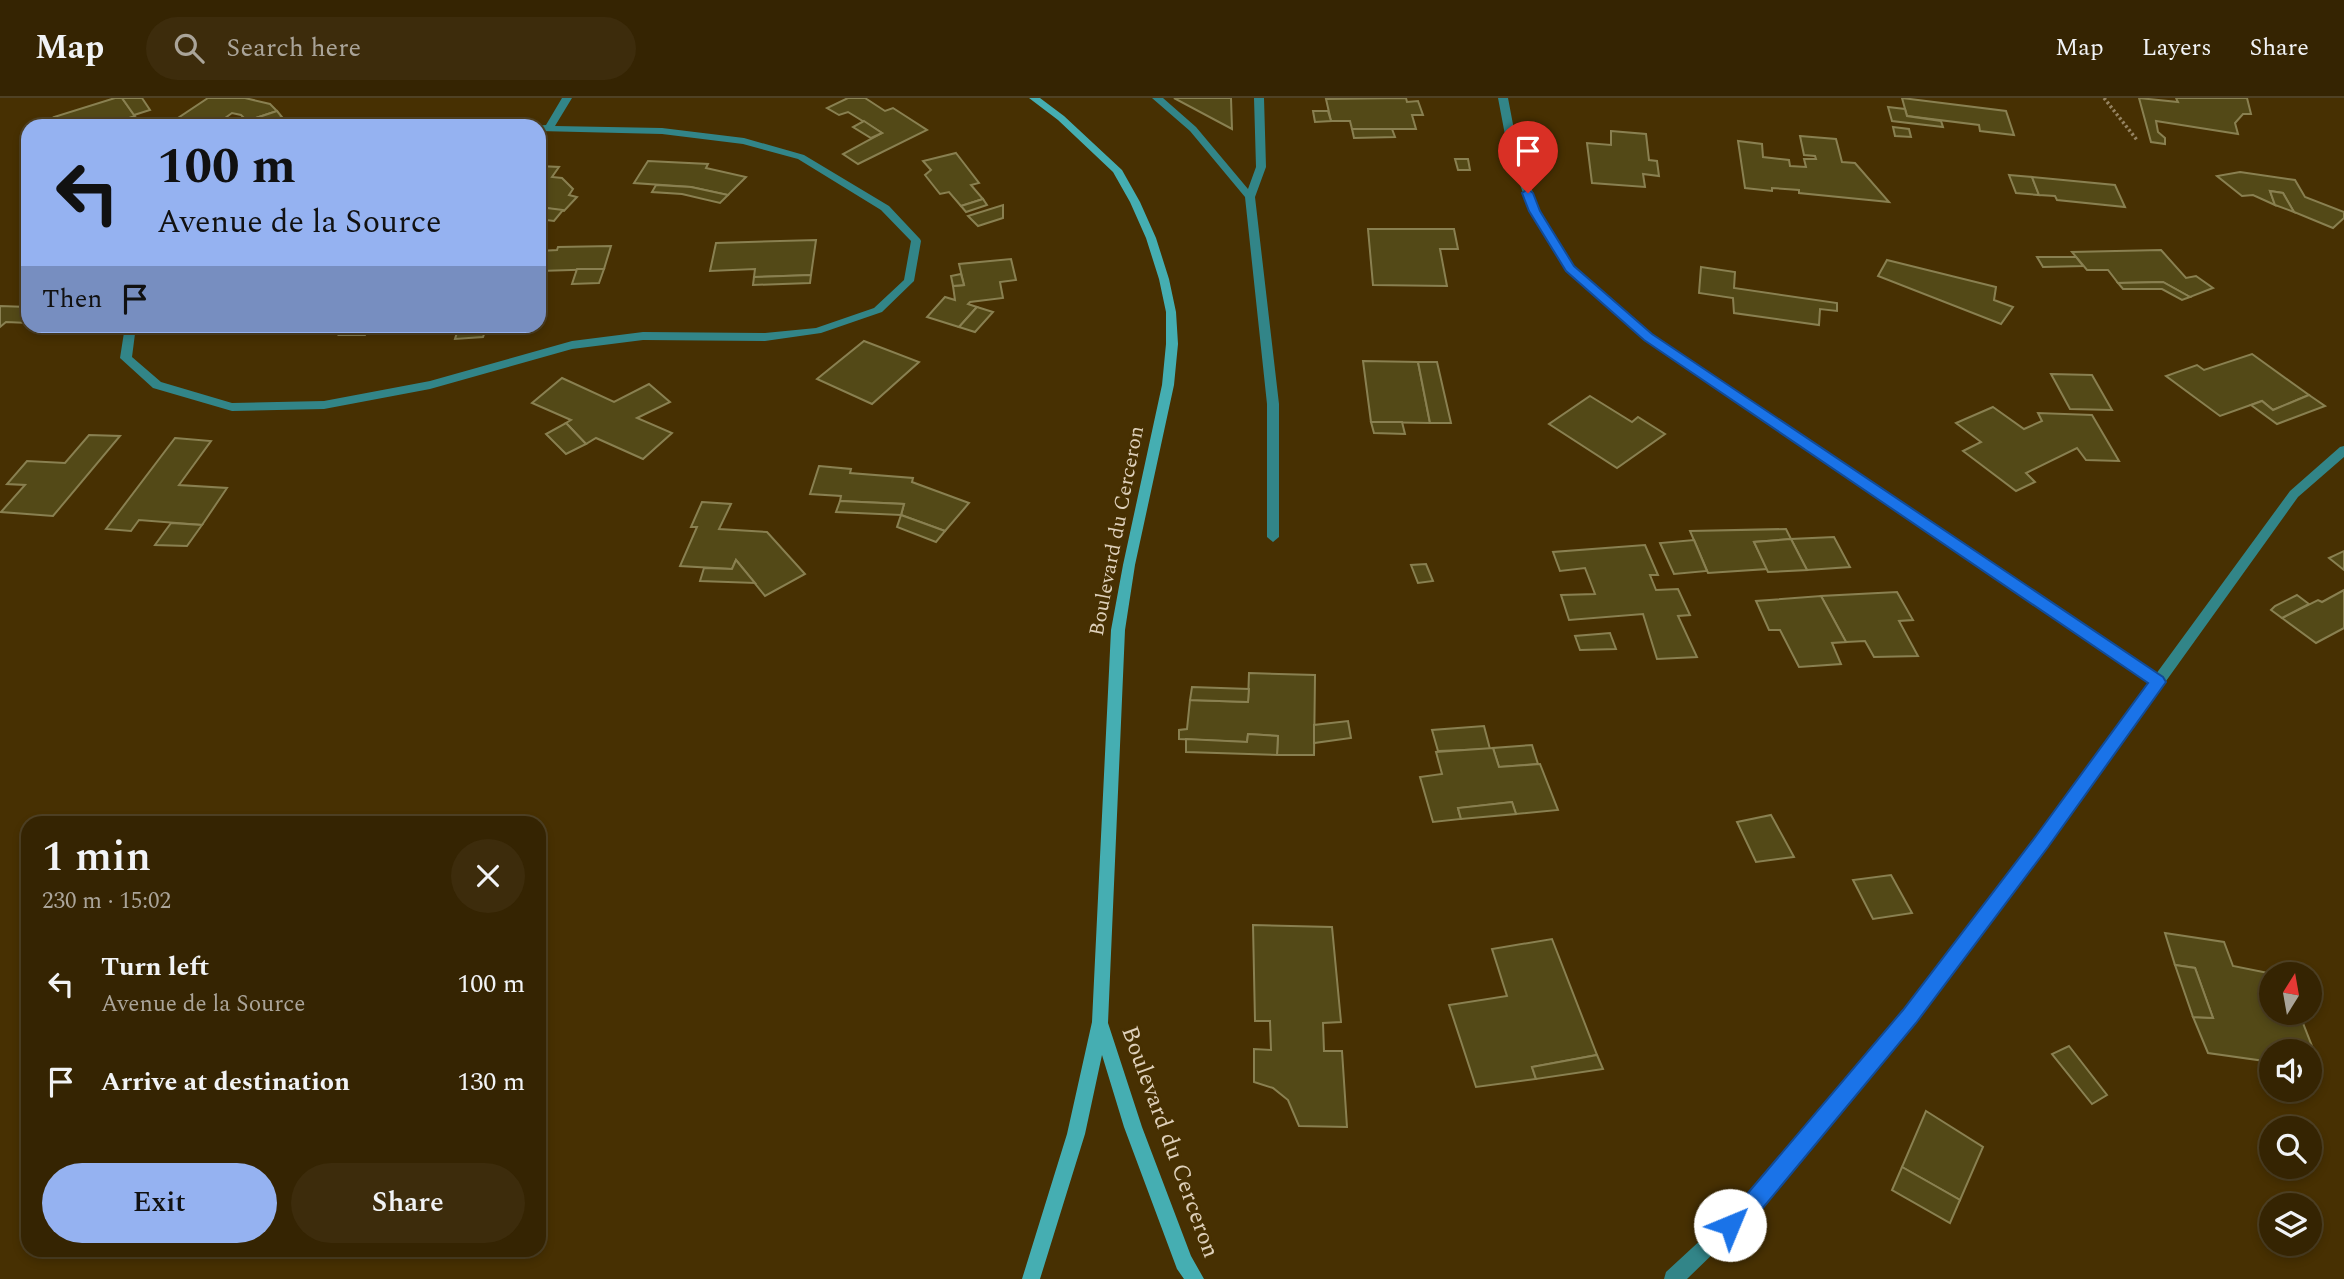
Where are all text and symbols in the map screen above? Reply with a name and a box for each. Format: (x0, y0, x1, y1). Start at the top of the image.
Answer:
search box (146, 17, 636, 80)
text: Map (35, 23, 104, 73)
text: Search here (226, 28, 361, 68)
icon: search (170, 29, 208, 67)
text: Map (2055, 30, 2104, 66)
text: Layers (2142, 30, 2212, 66)
text: Share (2250, 30, 2309, 66)
pin (1498, 121, 1558, 193)
text: 100 m (157, 130, 296, 205)
icon: arrive (1509, 132, 1547, 170)
icon: left (42, 147, 133, 238)
text: Avenue de la Source (157, 198, 441, 247)
text: Then (42, 279, 102, 319)
icon: arrive (116, 280, 154, 318)
street label: Boulevard du Cerceron (1081, 423, 1153, 639)
text: 1 min (42, 826, 151, 889)
button: close (451, 839, 525, 913)
text: 230 m · 15:02 (42, 884, 171, 919)
text: Turn left (101, 947, 209, 987)
north arrow (2259, 962, 2322, 1026)
map controls (2259, 962, 2322, 1256)
text: 100 m (457, 964, 525, 1004)
icon: left (42, 965, 80, 1003)
text: Avenue de la Source (101, 987, 305, 1022)
street label: Boulevard du Cerceron (1111, 1021, 1229, 1263)
button: sound (2259, 1039, 2322, 1102)
text: Arrive at destination (101, 1062, 350, 1102)
text: 130 m (457, 1062, 525, 1102)
icon: arrive (42, 1063, 80, 1101)
button: search (2259, 1116, 2322, 1179)
button: Exit (42, 1163, 277, 1243)
button: Share (291, 1163, 525, 1243)
position arrow (1693, 1188, 1767, 1262)
button: layers (2259, 1193, 2322, 1256)

